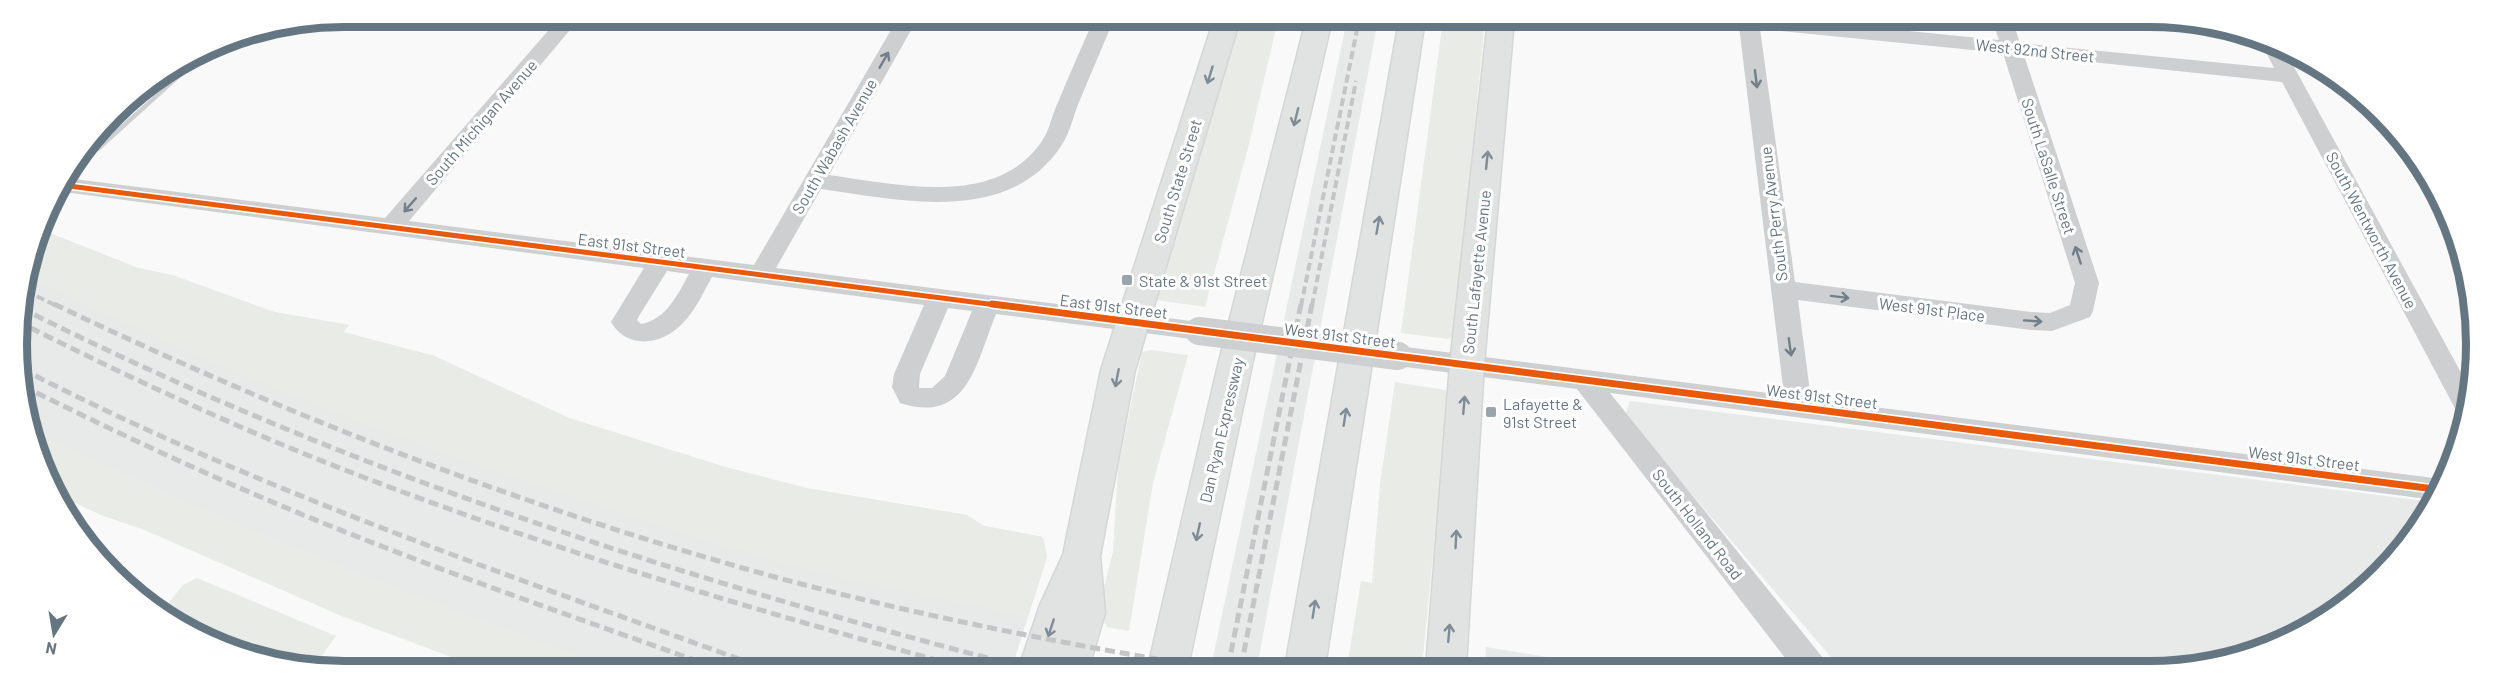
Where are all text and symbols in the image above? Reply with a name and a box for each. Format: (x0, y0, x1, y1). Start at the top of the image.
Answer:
street label: West 92nd Street (1975, 34, 2095, 66)
one-way arrow (878, 52, 890, 69)
street label: South Michigan Avenue (421, 55, 541, 189)
one-way arrow (1204, 65, 1215, 84)
one-way arrow (1751, 69, 1762, 89)
street label: South Wabash Avenue (788, 75, 880, 217)
street label: South LaSalle Street (2018, 96, 2080, 236)
one-way arrow (1290, 108, 1302, 127)
street label: South State Street (1149, 117, 1205, 245)
street label: South Perry Avenue (1755, 146, 1791, 282)
street label: South Wentworth Avenue (2323, 148, 2421, 312)
one-way arrow (1482, 150, 1493, 170)
street label: South Lafayette Avenue (1458, 189, 1494, 355)
one-way arrow (403, 197, 417, 212)
one-way arrow (1372, 215, 1383, 235)
street label: East 91st Street (577, 229, 687, 261)
one-way arrow (2072, 246, 2083, 265)
place label: State & 91st Street (1139, 271, 1267, 290)
marker: State & 91st Street (1120, 273, 1134, 287)
street label: East 91st Street (1059, 290, 1169, 322)
one-way arrow (1830, 291, 1849, 302)
street label: West 91st Place (1878, 293, 1986, 325)
one-way arrow (2023, 316, 2043, 327)
street label: West 91st Street (1283, 319, 1397, 351)
one-way arrow (1785, 336, 1796, 356)
street label: Dan Ryan Expressway (1195, 355, 1247, 504)
one-way arrow (1111, 368, 1122, 387)
street label: West 91st Street (1765, 380, 1879, 412)
place label: Lafayette & 91st Street (1503, 394, 1583, 431)
one-way arrow (1459, 395, 1470, 415)
marker: Lafayette & 91st Street (1484, 405, 1498, 419)
one-way arrow (1340, 408, 1351, 427)
street label: West 91st Street (2247, 442, 2361, 474)
street label: South Holland Road (1649, 465, 1747, 583)
one-way arrow (1192, 522, 1203, 541)
one-way arrow (1450, 530, 1461, 550)
one-way arrow (1309, 600, 1320, 620)
north arrow (24, 604, 84, 664)
one-way arrow (1045, 618, 1056, 637)
one-way arrow (1444, 623, 1455, 643)
text: N (44, 639, 58, 660)

